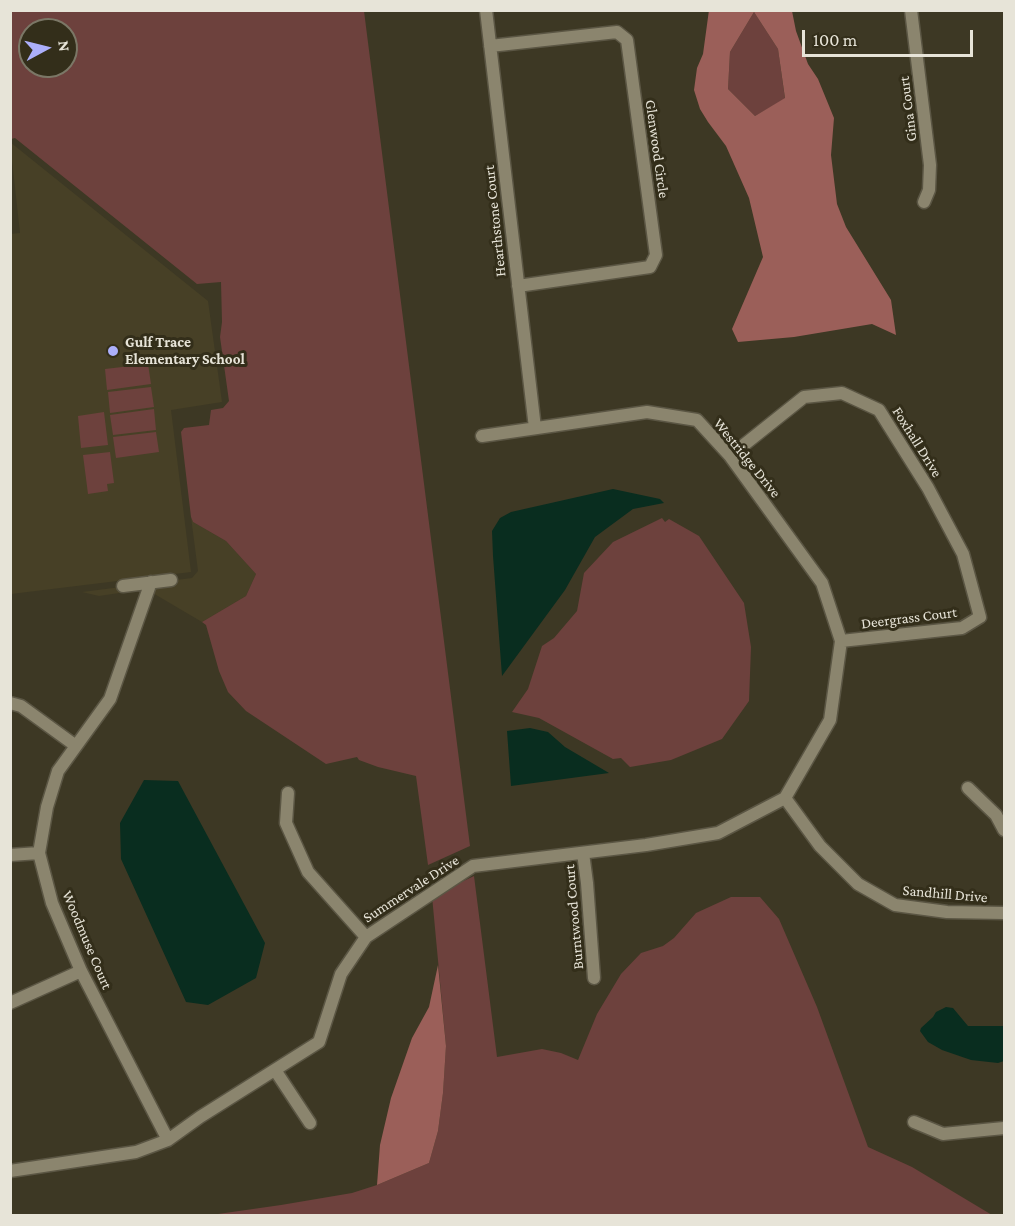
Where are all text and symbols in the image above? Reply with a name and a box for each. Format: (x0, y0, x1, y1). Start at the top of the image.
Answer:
north arrow (18, 18, 78, 78)
scale bar (805, 18, 976, 56)
text: 100 m (813, 30, 857, 50)
text: N (55, 40, 73, 52)
street label: Gina Court (895, 75, 921, 143)
street label: Glenwood Circle (641, 99, 673, 199)
street label: Hearthstone Court (480, 164, 510, 278)
place label: Gulf Trace Elementary School (125, 333, 245, 368)
marker: Gulf Trace Elementary School (106, 344, 120, 358)
street label: Foxhall Drive (888, 403, 946, 481)
street label: Westridge Drive (710, 415, 784, 501)
street label: Deergrass Court (860, 603, 958, 633)
street label: Summervale Drive (360, 851, 462, 927)
street label: Burntwood Court (560, 864, 588, 970)
street label: Sandhill Drive (902, 881, 988, 907)
street label: Woodmuse Court (58, 888, 116, 992)

